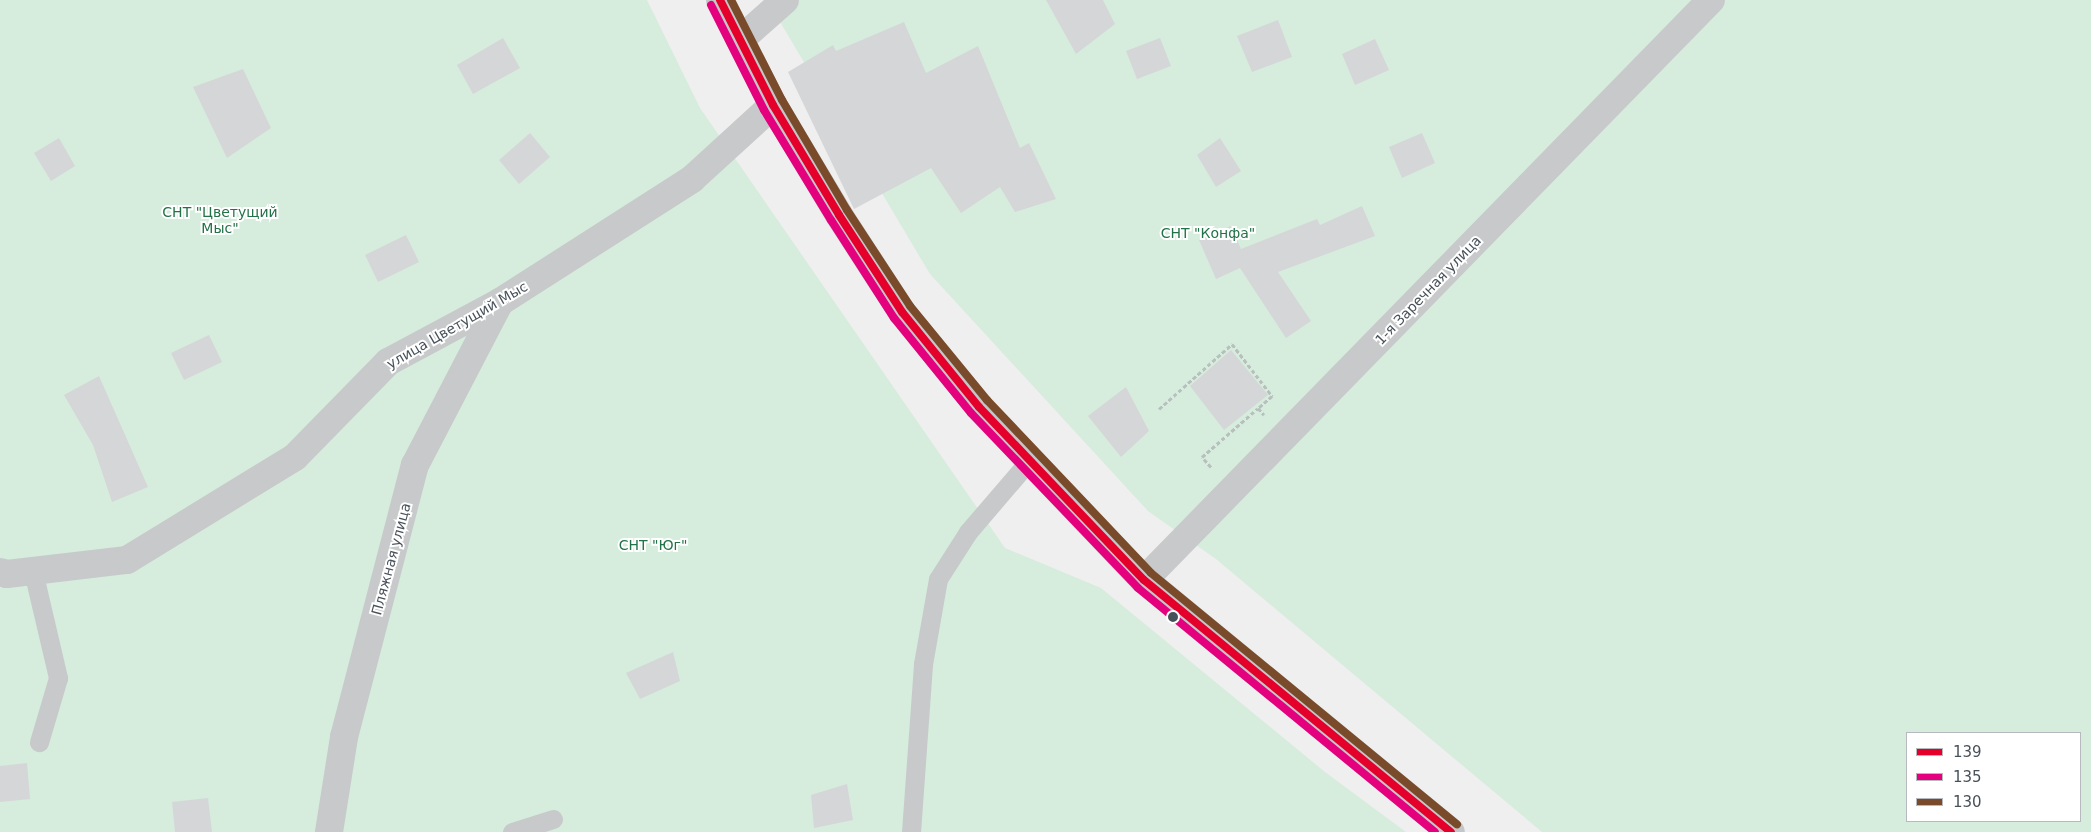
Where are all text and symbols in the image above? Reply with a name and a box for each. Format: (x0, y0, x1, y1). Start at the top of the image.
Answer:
park label: СНТ "Цветущий Мыс" (162, 204, 278, 236)
park label: СНТ "Конфа" (1161, 225, 1255, 241)
street label: 1-я Заречная улица (1372, 232, 1484, 348)
street label: улица Цветущий Мыс (384, 278, 530, 372)
street label: Пляжная улица (368, 501, 414, 617)
park label: СНТ "Юг" (619, 537, 687, 553)
unlabelled marker (1168, 612, 1178, 622)
legend (1906, 732, 2081, 822)
text: 139 (1953, 743, 1982, 761)
text: 135 (1953, 768, 1982, 786)
text: 130 (1953, 793, 1982, 811)

